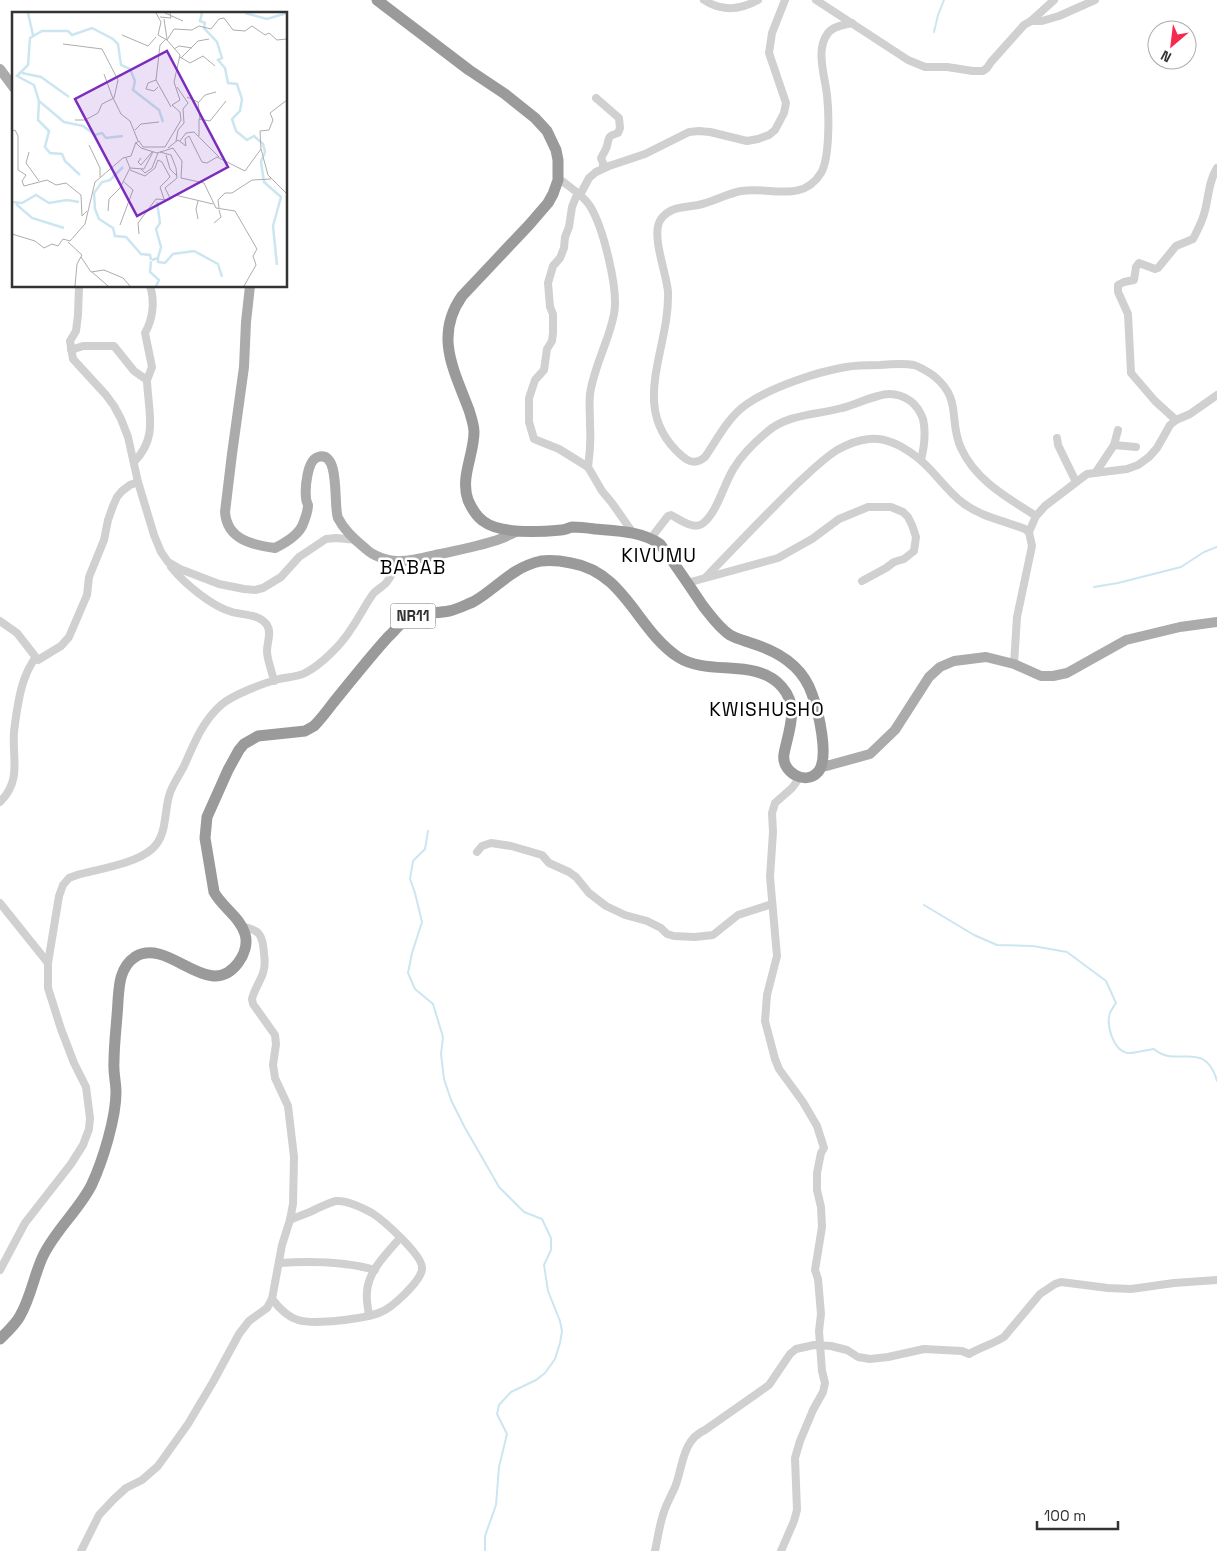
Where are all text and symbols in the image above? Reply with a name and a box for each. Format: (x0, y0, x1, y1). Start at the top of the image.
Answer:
inset map (12, 12, 288, 288)
north arrow (1147, 20, 1197, 70)
text: N (1158, 46, 1174, 67)
district label: KIVUMU (621, 543, 697, 568)
district label: BABAB (380, 555, 446, 580)
road number: NR11 (390, 604, 436, 628)
district label: KWISHUSHO (709, 697, 825, 722)
scale bar (1037, 1498, 1118, 1530)
text: 100 m (1044, 1506, 1086, 1525)

